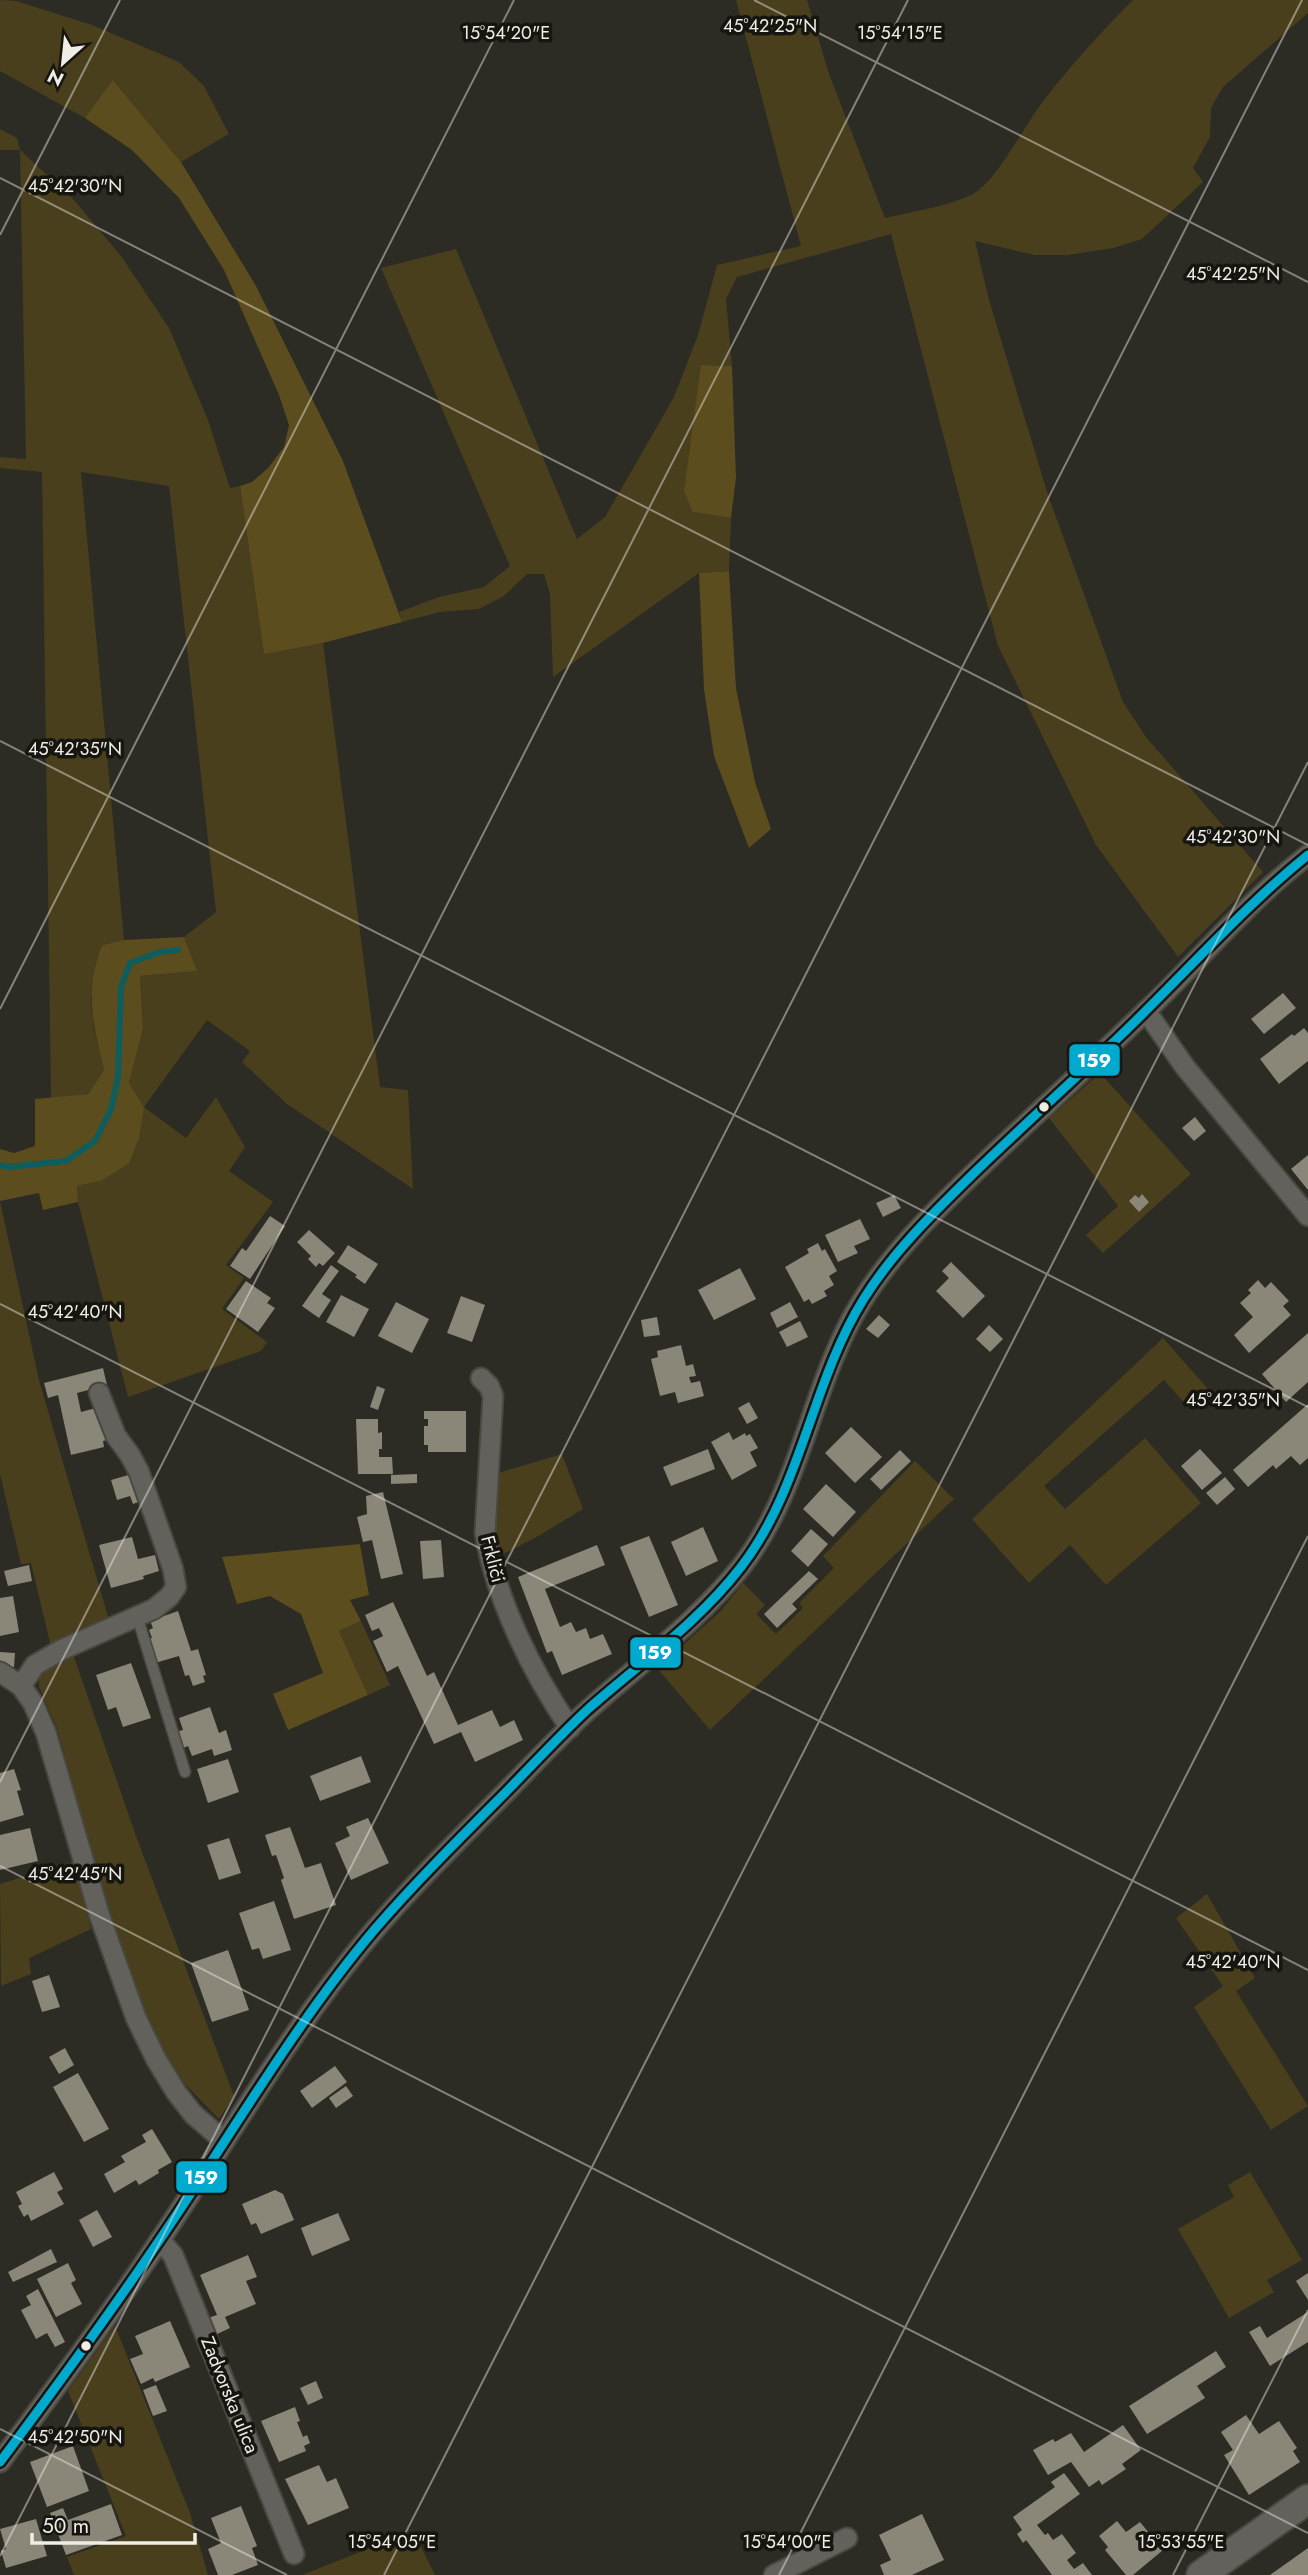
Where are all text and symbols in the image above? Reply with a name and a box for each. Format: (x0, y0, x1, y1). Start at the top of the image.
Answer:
text: 45°42'25"N (723, 13, 817, 39)
text: 15°54'20"E (462, 20, 550, 46)
text: 15°54'15"E (857, 20, 943, 46)
north arrow (28, 28, 98, 98)
text: N (43, 62, 68, 93)
text: 45°42'30"N (28, 173, 122, 199)
text: 45°42'25"N (1186, 261, 1280, 287)
text: 45°42'35"N (28, 736, 122, 762)
text: 45°42'30"N (1186, 824, 1280, 850)
line badge: 159 (1068, 1043, 1121, 1077)
text: 159 (1077, 1047, 1111, 1074)
unlabelled marker (1037, 1100, 1051, 1114)
text: 45°42'40"N (27, 1299, 123, 1325)
text: 45°42'35"N (1186, 1387, 1280, 1413)
street label: Frkliči (474, 1533, 512, 1585)
line badge: 159 (629, 1636, 682, 1669)
text: 159 (638, 1639, 672, 1666)
text: 45°42'45"N (28, 1861, 122, 1887)
text: 45°42'40"N (1185, 1949, 1281, 1975)
line badge: 159 (175, 2160, 228, 2194)
text: 159 (184, 2164, 218, 2191)
street label: Zadvorska ulica (194, 2333, 266, 2457)
unlabelled marker (79, 2339, 93, 2353)
text: 45°42'50"N (28, 2424, 122, 2450)
scale bar (32, 2502, 194, 2546)
text: 50 m (42, 2511, 89, 2541)
text: 15°54'05"E (348, 2529, 436, 2555)
text: 15°54'00"E (743, 2529, 831, 2555)
text: 15°53'55"E (1138, 2529, 1224, 2555)

